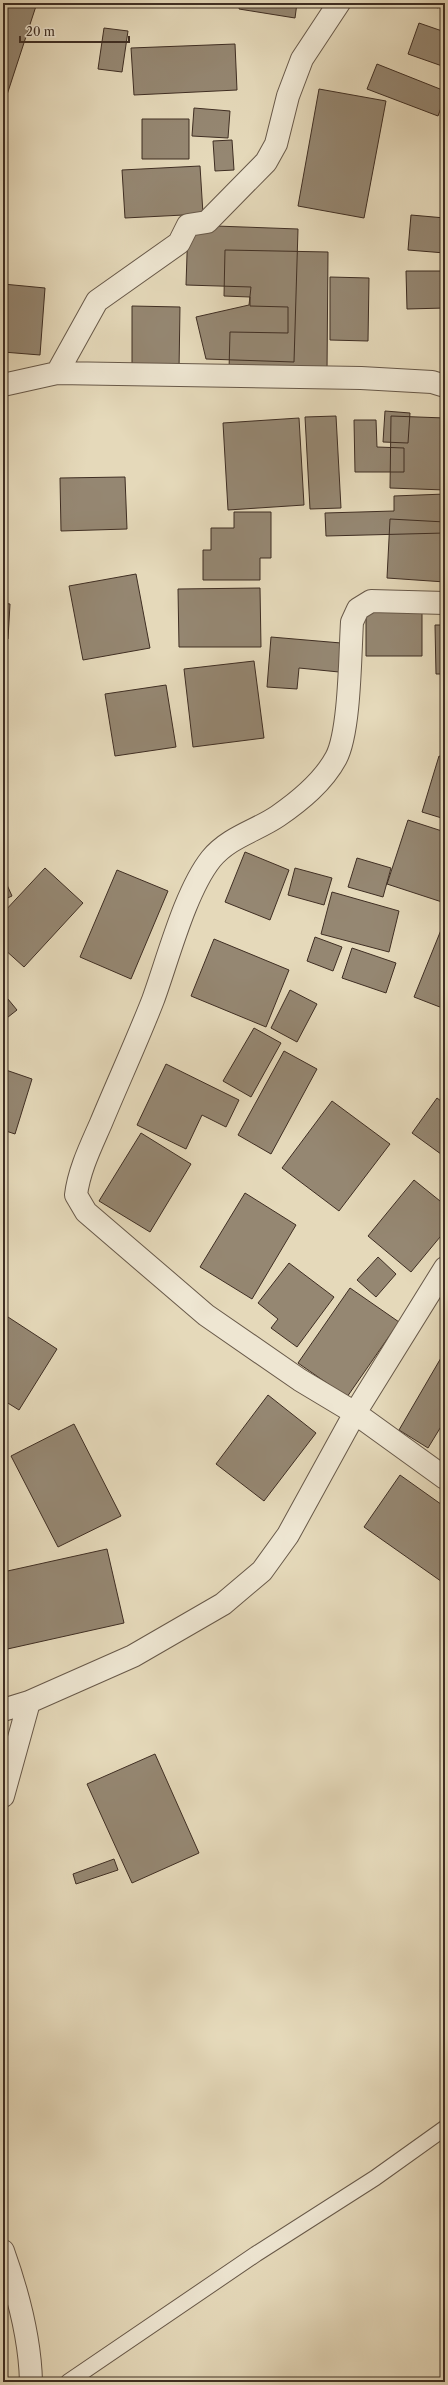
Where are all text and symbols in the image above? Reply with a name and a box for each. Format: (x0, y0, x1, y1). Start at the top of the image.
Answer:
scale bar (20, 18, 129, 44)
text: 20 m (26, 24, 55, 39)

